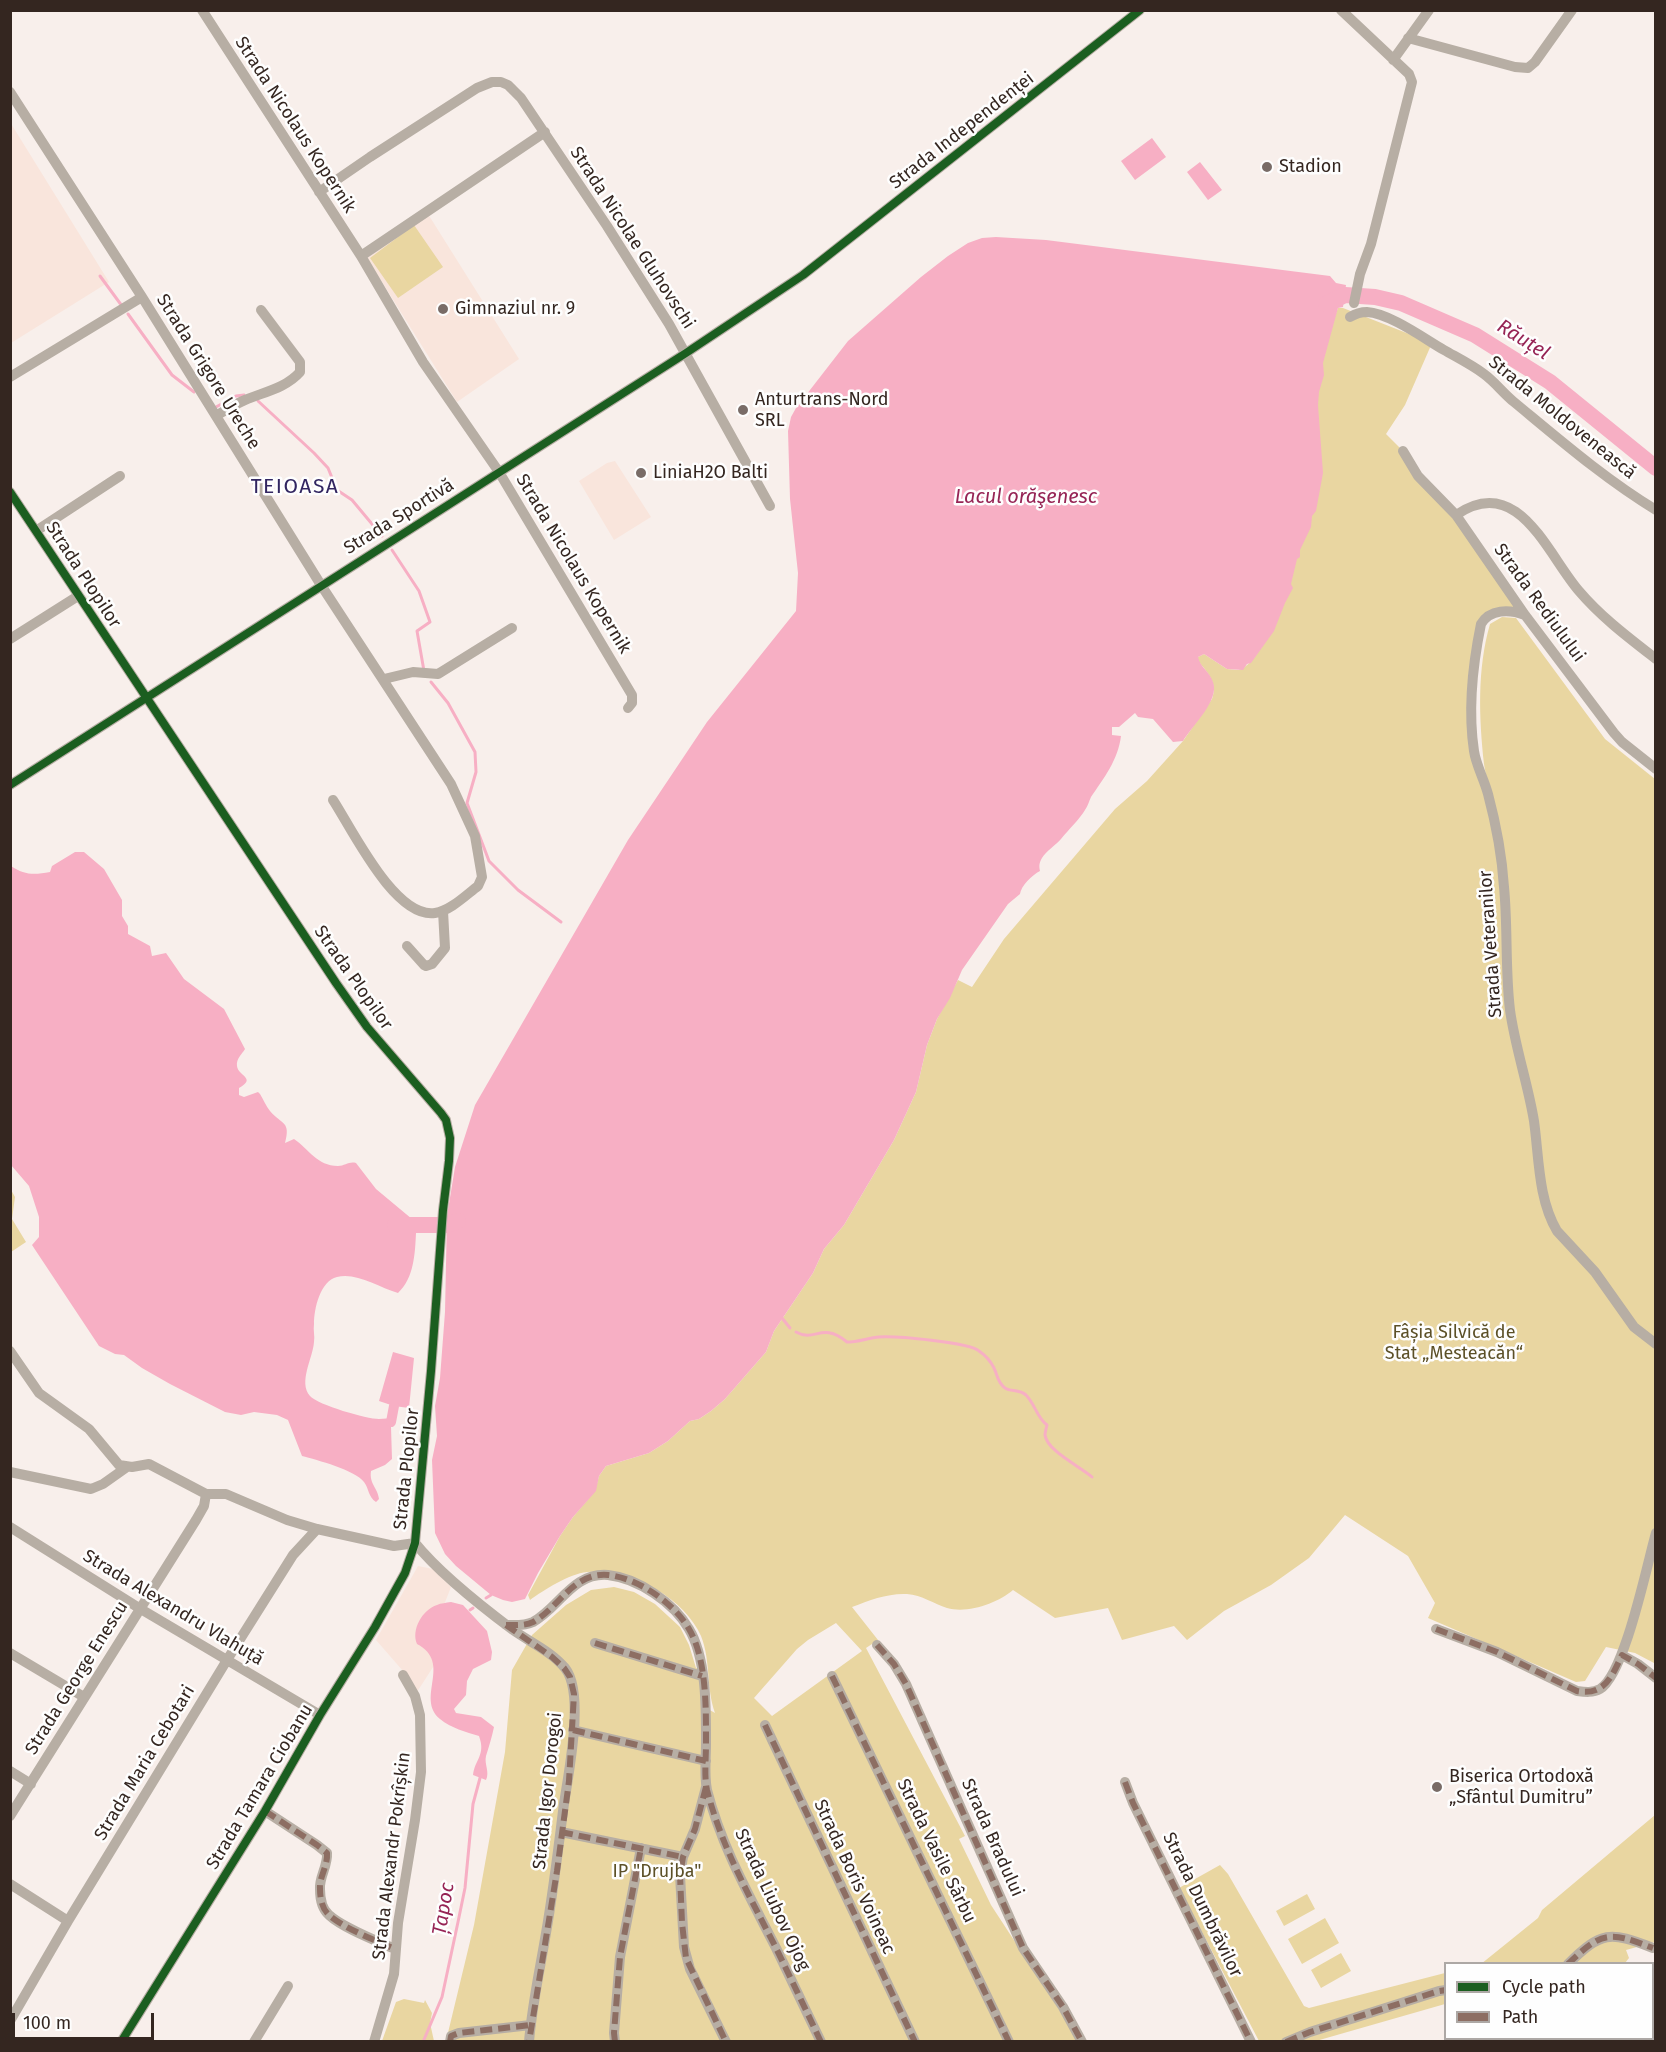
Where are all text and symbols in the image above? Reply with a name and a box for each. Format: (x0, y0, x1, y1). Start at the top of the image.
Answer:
street label: Strada Nicolaus Kopernik (230, 33, 360, 217)
street label: Strada Independenței (885, 68, 1039, 194)
street label: Strada Nicolae Gluhovschi (565, 143, 699, 333)
place label: Stadion (1279, 156, 1342, 178)
marker: Stadion (1260, 160, 1274, 174)
street label: Strada Grigore Ureche (151, 290, 265, 454)
place label: Gimnaziul nr. 9 (455, 298, 575, 320)
marker: Gimnaziul nr. 9 (436, 302, 450, 316)
water label: Răuțel (1492, 315, 1554, 365)
street label: Strada Moldovenească (1484, 352, 1640, 484)
place label: Anturtrans-Nord SRL (755, 389, 888, 432)
marker: Anturtrans-Nord SRL (736, 403, 750, 417)
place label: LiniaH2O Balti (653, 462, 768, 484)
marker: LiniaH2O Balti (634, 466, 648, 480)
street label: Strada Nicolaus Kopernik (511, 470, 635, 658)
district label: TEIOASA (251, 474, 339, 500)
street label: Strada Sportivă (340, 475, 458, 559)
water label: Lacul orăşenesc (955, 485, 1097, 509)
street label: Strada Plopilor (41, 518, 125, 632)
street label: Strada Rediulului (1489, 540, 1589, 666)
street label: Strada Veteranilor (1475, 870, 1507, 1018)
street label: Strada Plopilor (309, 922, 397, 1034)
park label: Fâșia Silvică de Stat „Mesteacăn“ (1385, 1322, 1523, 1364)
street label: Strada Plopilor (390, 1407, 424, 1531)
street label: Strada Аlexandru Vlahuță (79, 1545, 267, 1671)
street label: Strada George Enescu (21, 1597, 133, 1759)
street label: Strada Maria Cebotari (90, 1682, 200, 1844)
street label: Strada Tamara Ciobanu (202, 1700, 318, 1874)
street label: Strada Igor Dorogoi (529, 1711, 567, 1871)
street label: Strada Alexandr Pokrîșkin (369, 1751, 415, 1961)
place label: Biserica Ortodoxă „Sfântul Dumitru” (1449, 1766, 1594, 1808)
street label: Strada Vasile Sârbu (892, 1775, 980, 1927)
street label: Strada Bradului (956, 1776, 1028, 1900)
marker: Biserica Ortodoxă „Sfântul Dumitru” (1430, 1780, 1444, 1794)
street label: Strada Boris Voineac (809, 1796, 899, 1958)
street label: Strada Liubov Ojog (730, 1825, 814, 1975)
street label: Strada Dumbrăvilor (1158, 1829, 1246, 1981)
park label: IP "Drujba" (612, 1861, 702, 1883)
water label: Țapoc (428, 1881, 460, 1937)
legend (1444, 1962, 1654, 2040)
text: Cycle path (1502, 1976, 1586, 1998)
scale bar (15, 2001, 158, 2039)
text: Path (1502, 2006, 1538, 2028)
text: 100 m (23, 2012, 71, 2034)

